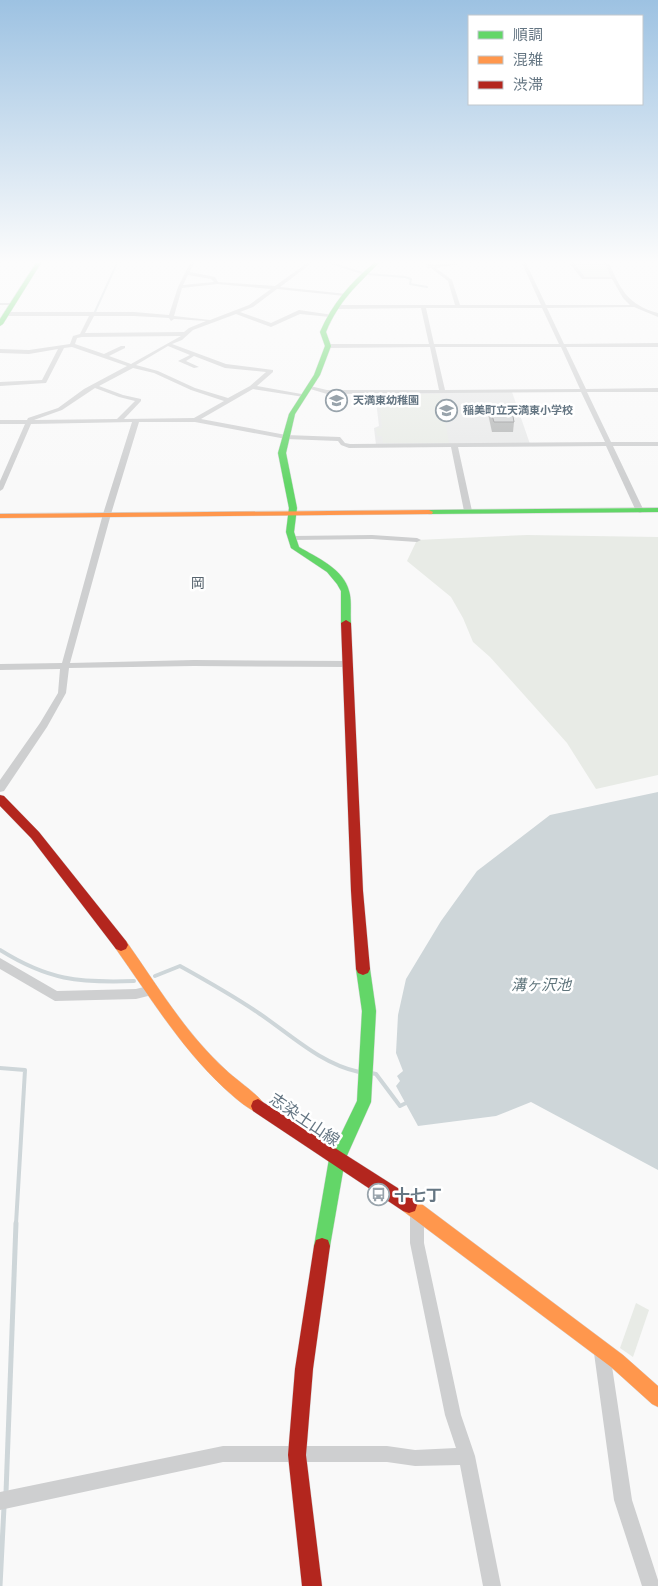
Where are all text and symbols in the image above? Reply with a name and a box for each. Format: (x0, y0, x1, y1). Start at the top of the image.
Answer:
legend (468, 15, 643, 105)
text: 順調 (513, 26, 543, 44)
text: 混雑 (513, 51, 543, 69)
text: 渋滞 (513, 76, 543, 94)
school or university icon: 天満東幼稚園 (325, 388, 349, 412)
place label: 天満東幼稚園 (353, 394, 419, 407)
school or university icon: 稲美町立天満東小学校 (435, 398, 459, 422)
place label: 稲美町立天満東小学校 (463, 404, 573, 417)
district label: 岡 (191, 575, 205, 592)
water label: 溝ヶ沢池 (511, 976, 573, 994)
street label: 志染土山線 (266, 1089, 343, 1150)
bus stop icon: 十七丁 (366, 1183, 390, 1207)
place label: 十七丁 (394, 1186, 442, 1206)

